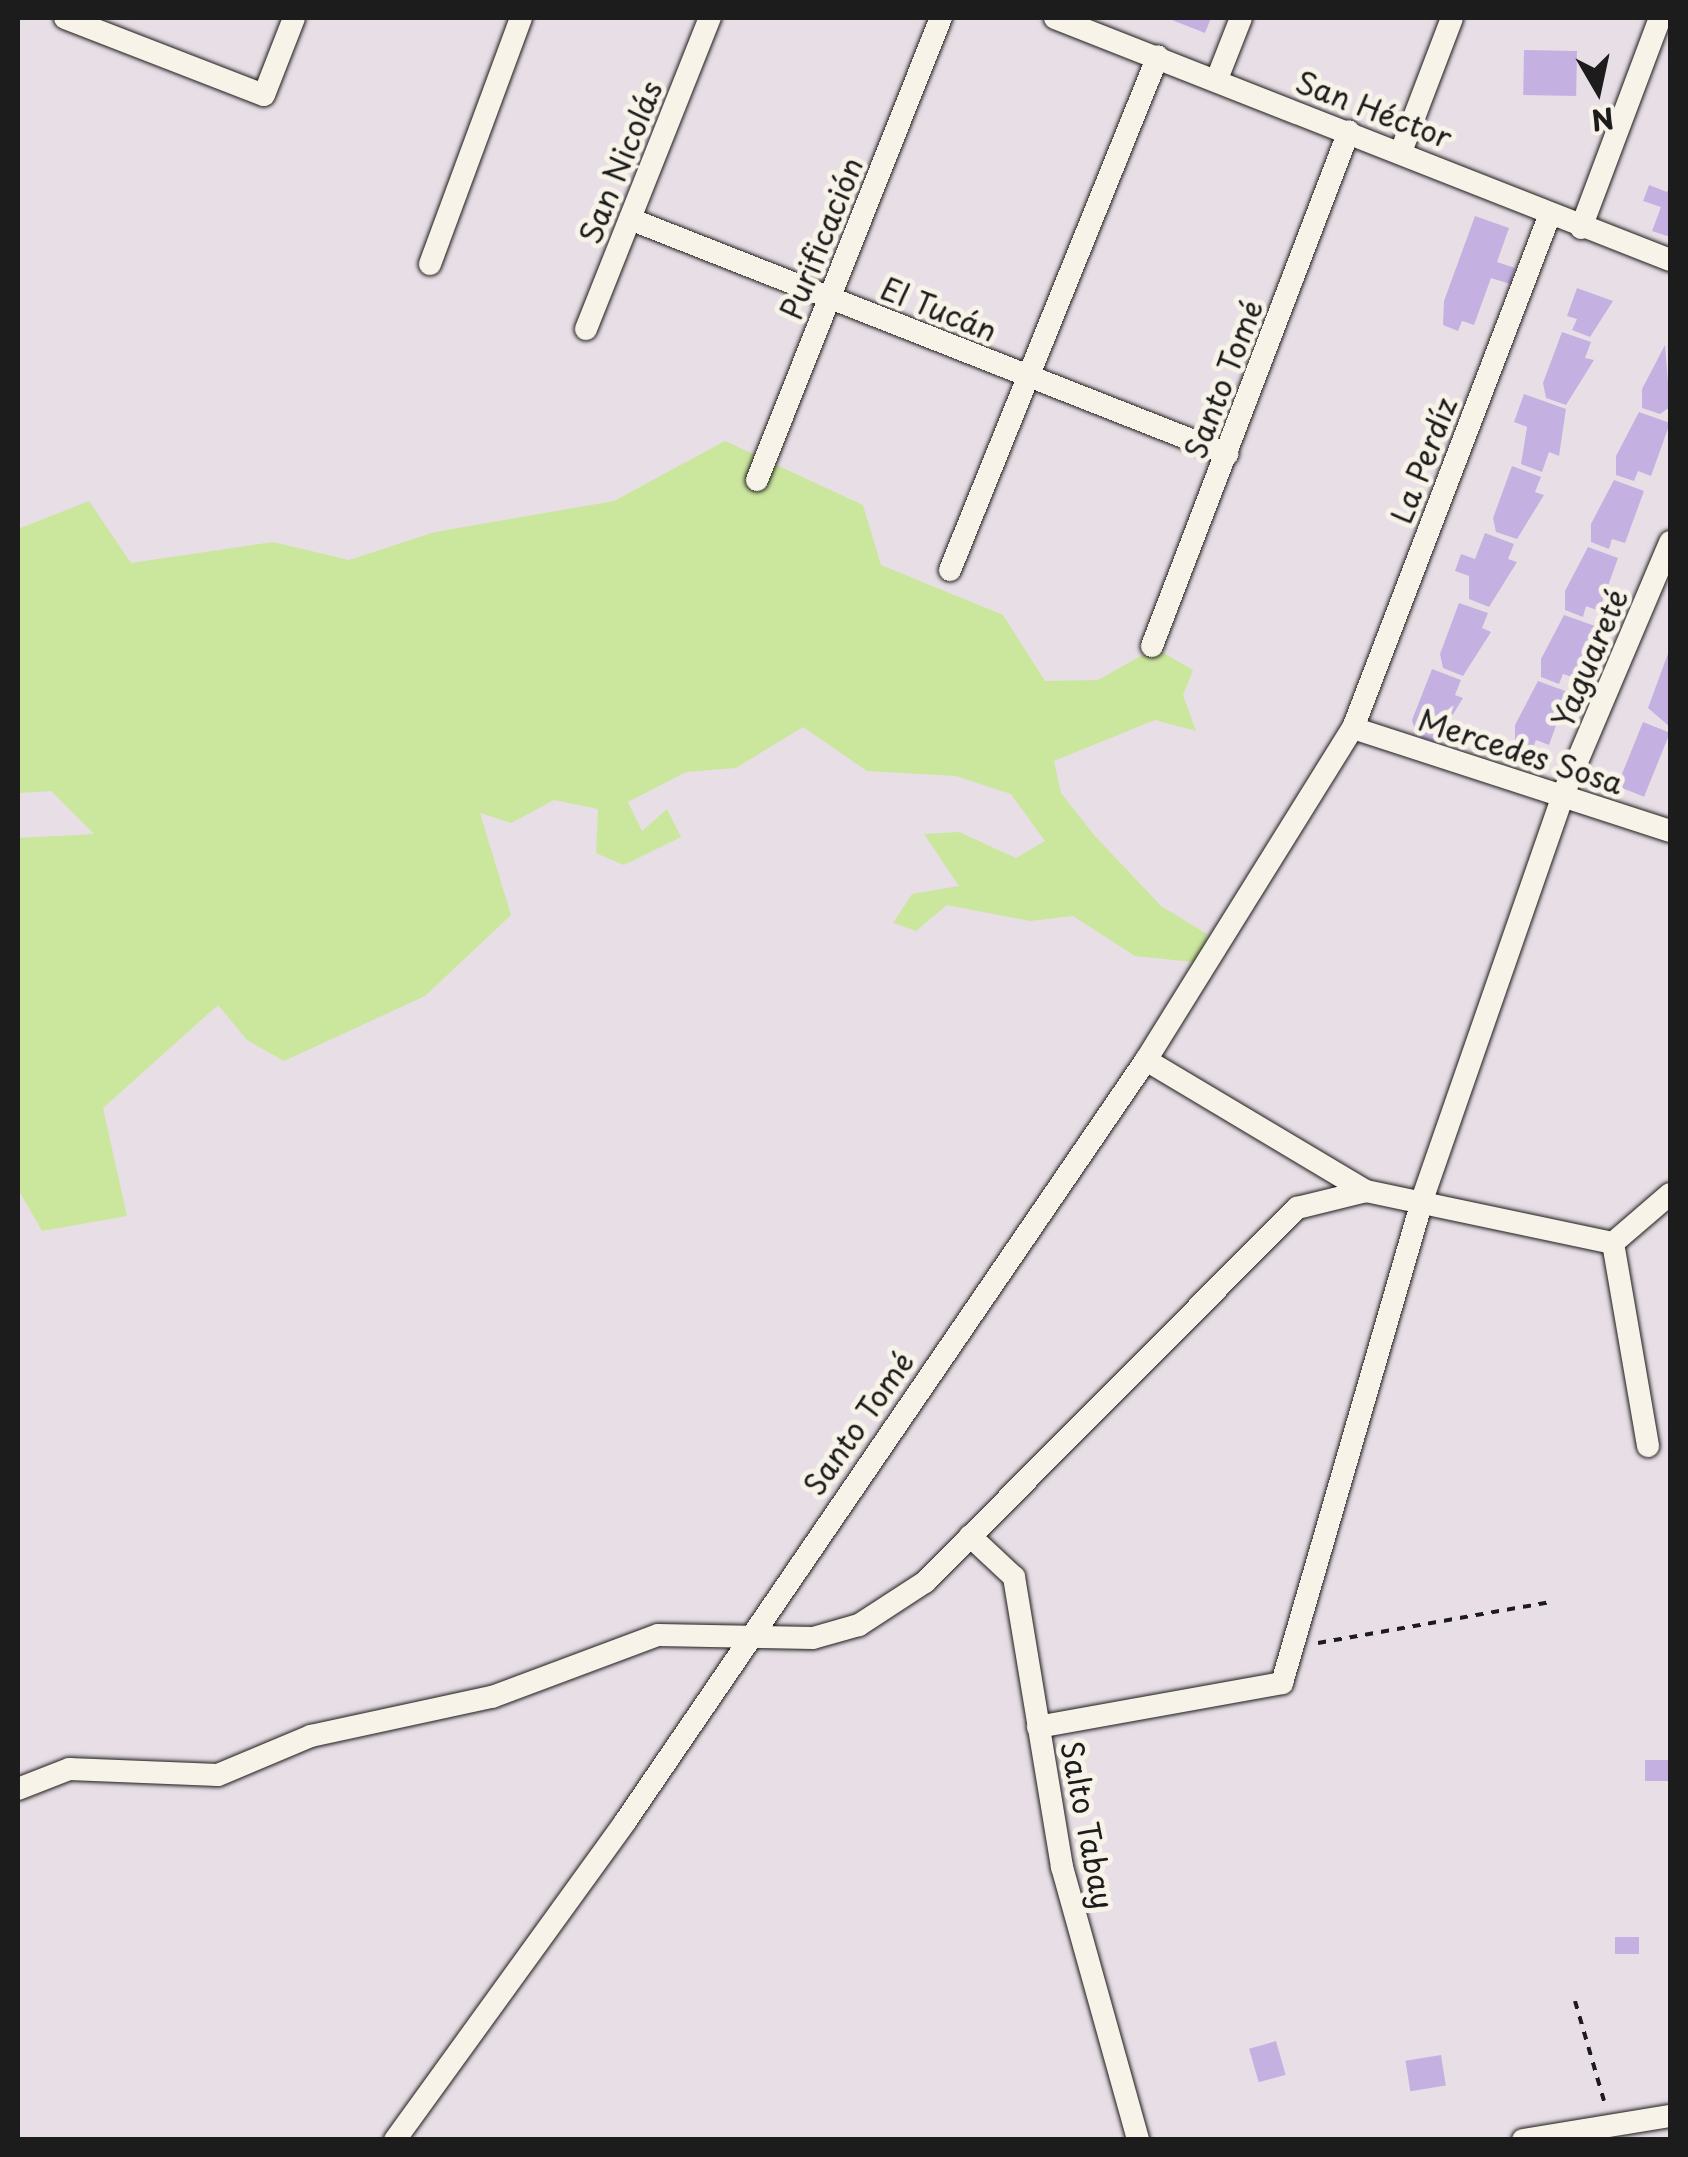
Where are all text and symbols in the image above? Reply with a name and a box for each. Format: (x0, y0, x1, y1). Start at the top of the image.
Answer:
north arrow (1548, 40, 1648, 140)
street label: San Héctor (1291, 63, 1457, 155)
street label: San Nicolás (571, 76, 669, 248)
text: N (1588, 97, 1617, 143)
street label: Purificación (772, 152, 870, 324)
street label: El Tucán (875, 269, 1003, 349)
street label: Santo Tomé (1176, 293, 1270, 465)
street label: La Perdíz (1382, 391, 1464, 529)
street label: Yaguareté (1544, 583, 1634, 733)
street label: Mercedes Sosa (1413, 701, 1629, 801)
street label: Santo Tomé (795, 1343, 921, 1503)
street label: Salto Tabay (1054, 1737, 1122, 1913)

